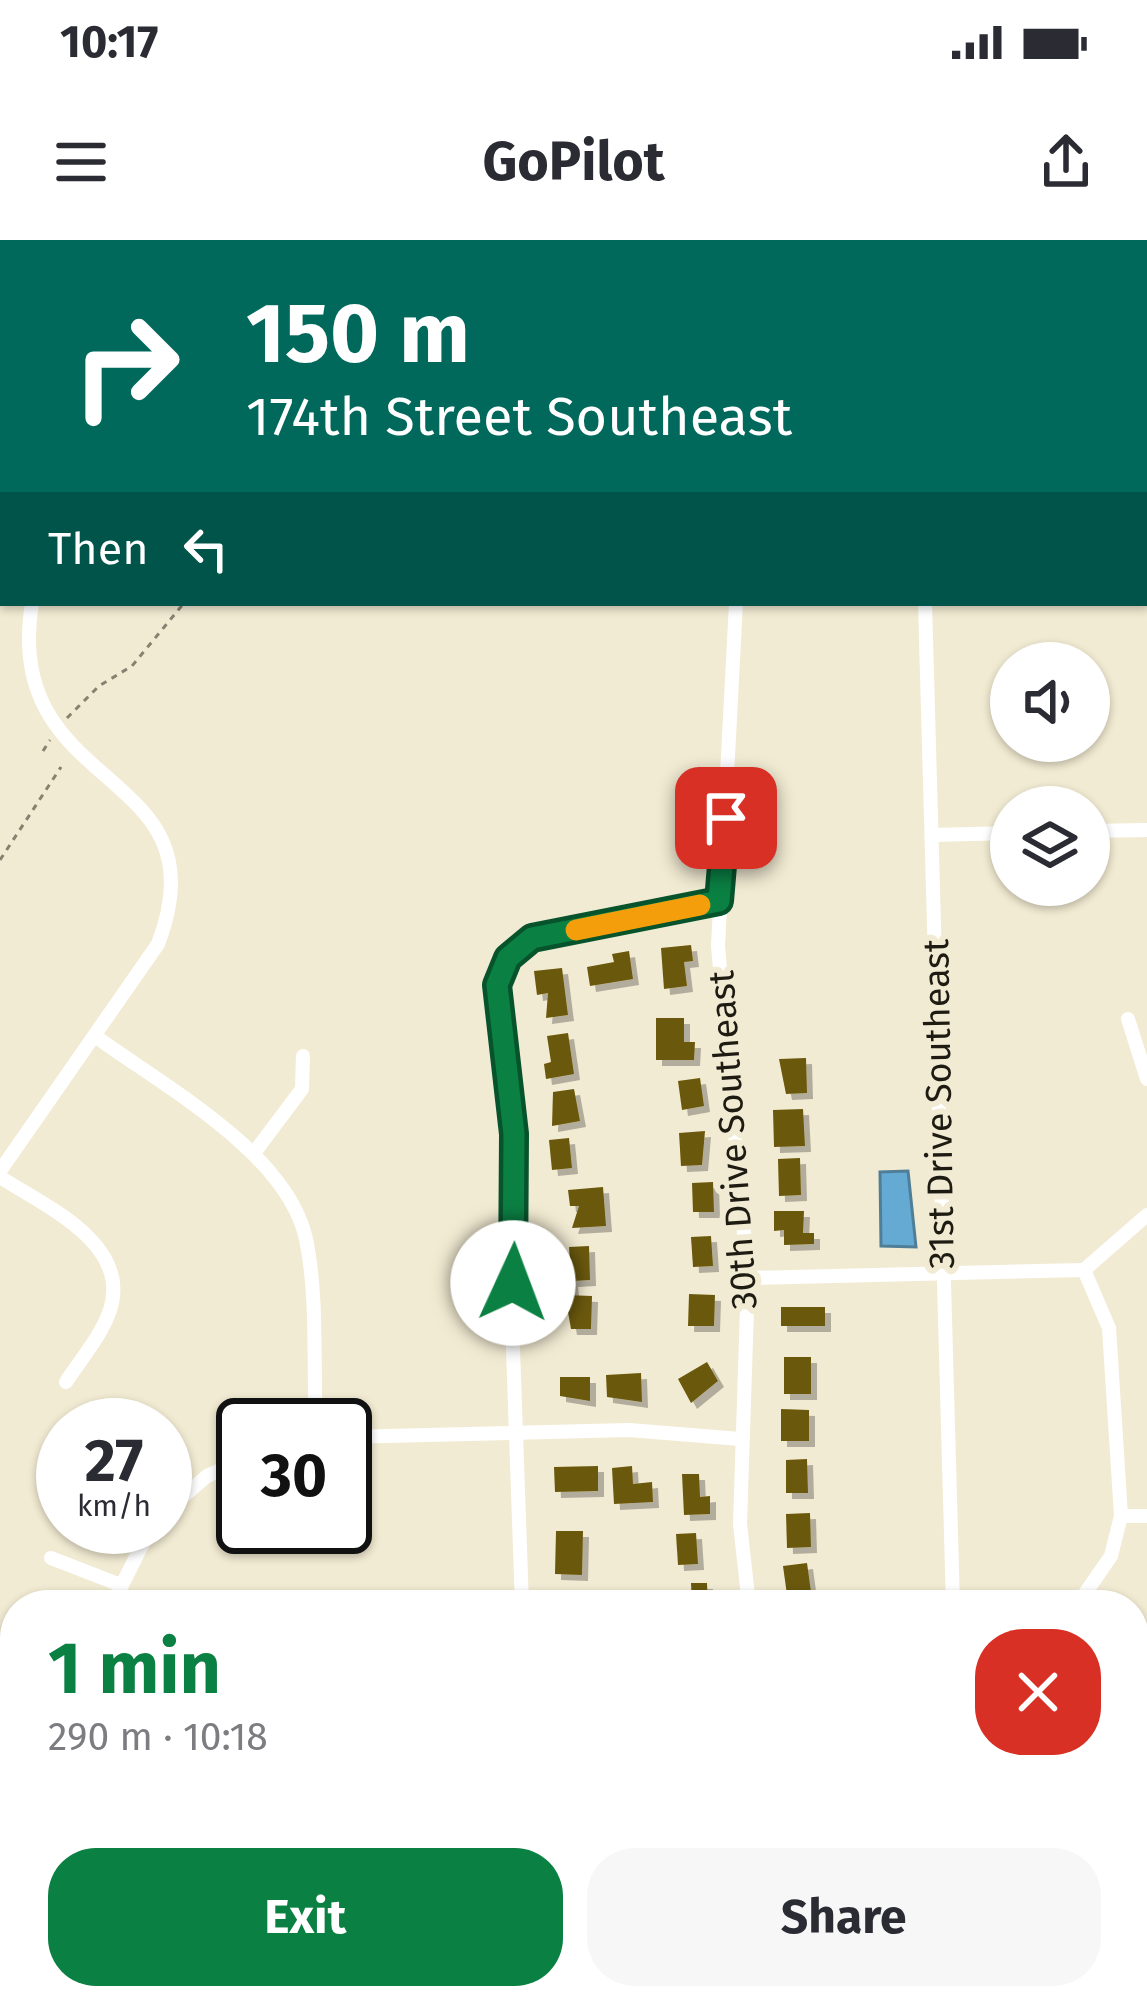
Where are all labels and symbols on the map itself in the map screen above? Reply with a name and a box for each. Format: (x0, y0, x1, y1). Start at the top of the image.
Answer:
pin (675, 767, 777, 869)
street label: 31st Drive Southeast (914, 939, 964, 1269)
street label: 30th Drive Southeast (699, 969, 767, 1311)
position arrow (450, 1220, 576, 1346)
speed limit sign: 30 (216, 1398, 372, 1554)

